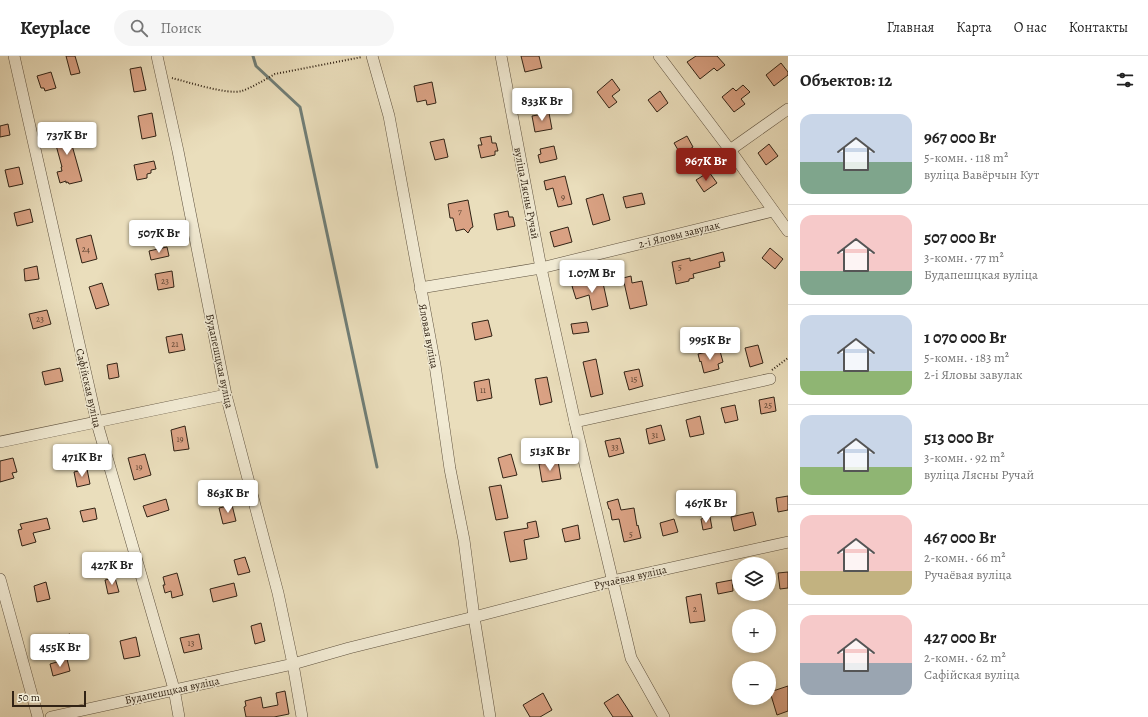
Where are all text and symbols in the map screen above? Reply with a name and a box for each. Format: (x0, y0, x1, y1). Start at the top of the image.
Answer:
search box (114, 10, 394, 46)
text: Keyplace (20, 15, 90, 41)
icon: search (128, 17, 150, 39)
text: Поиск (160, 18, 202, 38)
text: Главная (887, 18, 934, 37)
text: Карта (956, 18, 992, 37)
text: О нас (1014, 18, 1047, 37)
text: Контакты (1069, 18, 1128, 37)
text: Объектов: 12 (800, 69, 892, 92)
icon: filters (1114, 69, 1136, 91)
pin: 833K Br (505, 88, 579, 122)
text: 833K Br (521, 92, 563, 109)
pin: 737K Br (30, 122, 104, 156)
text: 737K Br (47, 126, 87, 143)
text: 967 000 Br (924, 126, 996, 149)
icon: home (832, 130, 880, 178)
street label: вуліца Лясны Ручай (510, 146, 543, 240)
pin: 967K Br (669, 148, 743, 182)
text: 5-комн. · 118 m² (924, 149, 1008, 166)
text: 967K Br (685, 152, 727, 169)
text: вуліца Вавёрчын Кут (924, 166, 1039, 183)
house number: 9 (561, 191, 565, 203)
house number: 7 (458, 205, 462, 217)
street label: 2-і Яловы завулак (637, 217, 722, 252)
pin: 507K Br (122, 220, 196, 254)
text: 507K Br (138, 224, 180, 241)
text: 507 000 Br (924, 226, 996, 249)
icon: home (832, 231, 880, 279)
house number: 24 (82, 243, 90, 255)
text: 3-комн. · 77 m² (924, 249, 1004, 266)
pin: 1.07M Br (551, 260, 633, 294)
house number: 5 (678, 261, 682, 273)
text: 1.07M Br (569, 264, 615, 281)
text: Будапешцкая вуліца (924, 266, 1038, 283)
house number: 23 (161, 275, 169, 287)
street label: Яловая вуліца (415, 303, 442, 371)
street label: Будапешцкая вуліца (202, 312, 237, 411)
house number: 23 (36, 313, 44, 325)
text: 1 070 000 Br (924, 326, 1007, 349)
pin: 995K Br (673, 327, 747, 361)
text: 995K Br (689, 331, 731, 348)
icon: home (832, 331, 880, 379)
house number: 21 (171, 338, 179, 350)
street label: Сафійская вуліца (72, 347, 105, 430)
text: 5-комн. · 183 m² (924, 349, 1009, 366)
text: 2-і Яловы завулак (924, 366, 1023, 383)
house number: 15 (631, 373, 638, 385)
house number: 11 (480, 384, 486, 396)
house number: 25 (764, 399, 772, 411)
text: 513 000 Br (924, 426, 994, 449)
house number: 31 (652, 429, 658, 441)
icon: home (832, 431, 880, 479)
house number: 19 (176, 433, 184, 445)
pin: 513K Br (513, 438, 587, 472)
house number: 33 (611, 441, 619, 453)
text: 513K Br (530, 442, 570, 459)
pin: 471K Br (45, 444, 119, 478)
text: 471K Br (62, 448, 102, 465)
text: 3-комн. · 92 m² (924, 449, 1005, 466)
house number: 19 (135, 461, 143, 473)
text: вуліца Лясны Ручай (924, 466, 1034, 483)
pin: 863K Br (191, 480, 265, 514)
text: 863K Br (207, 484, 249, 501)
pin: 467K Br (669, 490, 743, 524)
text: 467K Br (685, 494, 727, 511)
text: 467 000 Br (924, 526, 996, 549)
house number: 5 (629, 528, 633, 540)
icon: home (832, 531, 880, 579)
text: 2-комн. · 66 m² (924, 549, 1006, 566)
pin: 427K Br (75, 552, 149, 586)
text: 427K Br (91, 556, 133, 573)
map controls (732, 557, 776, 705)
button: layers (732, 557, 776, 601)
street label: Ручаёвая вуліца (592, 562, 669, 593)
text: Ручаёвая вуліца (924, 566, 1012, 583)
house number: 2 (693, 603, 698, 615)
button: + (732, 609, 776, 653)
text: 427 000 Br (924, 626, 997, 649)
icon: home (832, 631, 880, 679)
pin: 455K Br (23, 634, 97, 668)
house number: 13 (188, 637, 195, 649)
text: 455K Br (39, 638, 81, 655)
text: 2-комн. · 62 m² (924, 649, 1006, 666)
button: − (732, 661, 776, 705)
text: Сафійская вуліца (924, 666, 1020, 683)
street label: Будапешцкая вуліца (123, 673, 222, 708)
scale bar (12, 689, 86, 708)
text: 50 m (18, 690, 40, 705)

